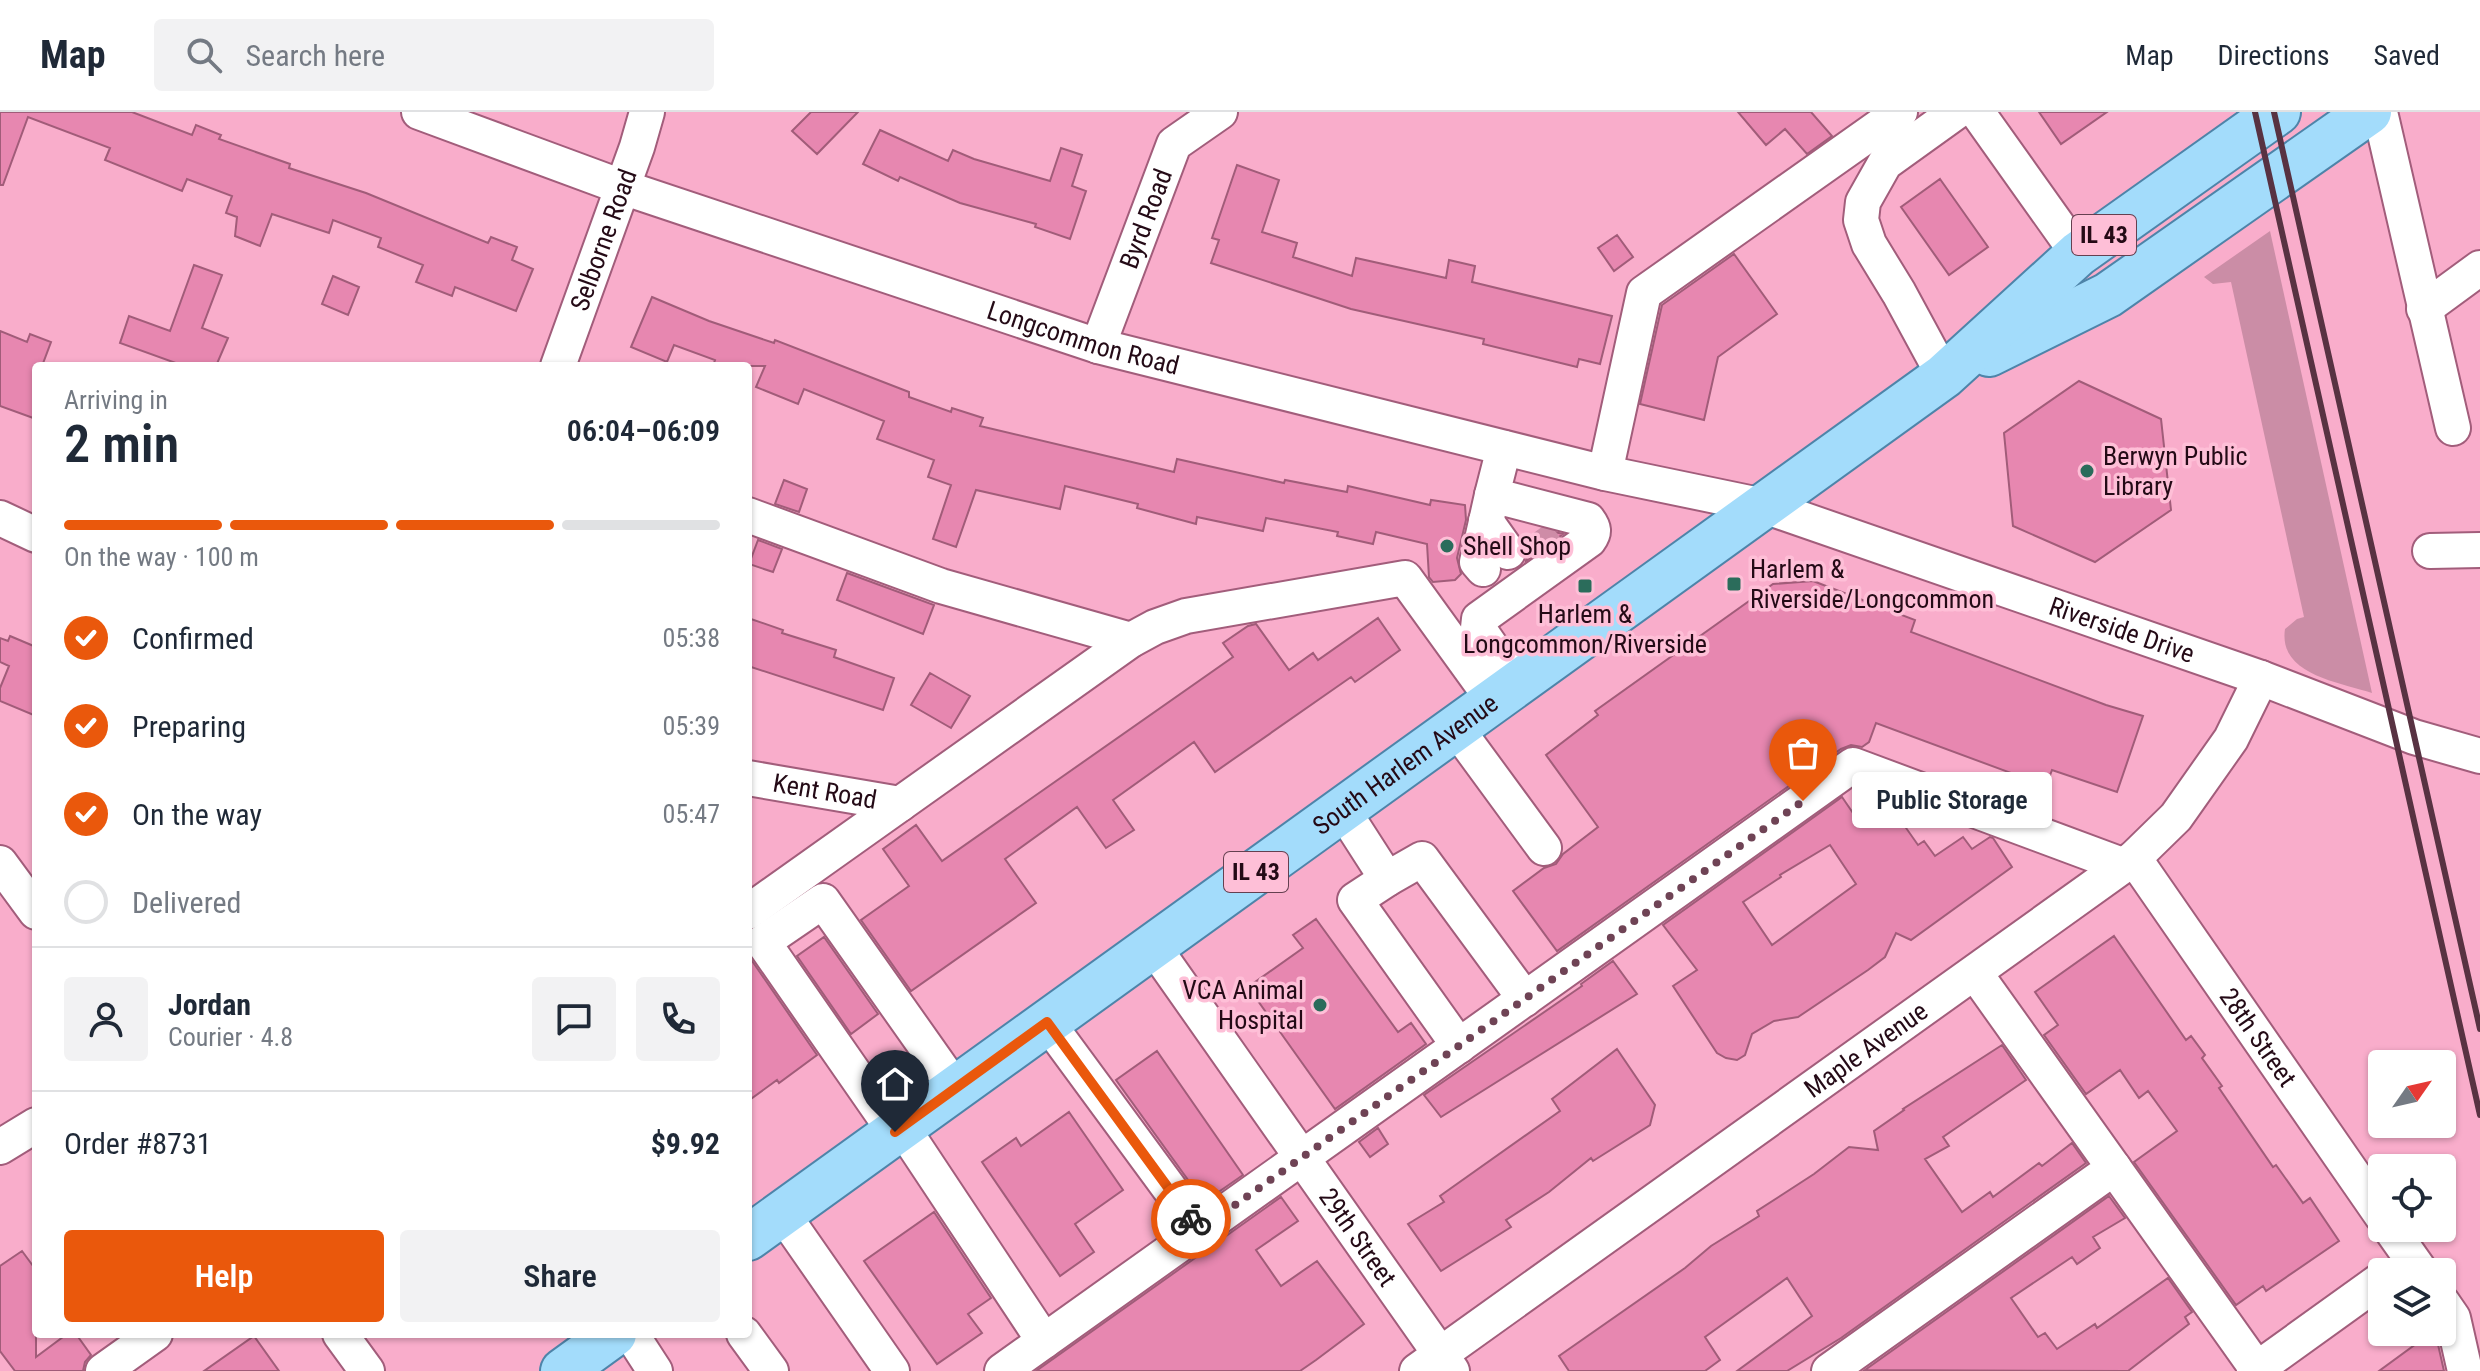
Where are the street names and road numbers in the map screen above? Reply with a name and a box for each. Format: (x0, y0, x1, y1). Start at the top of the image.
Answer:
street label: Selborne Road (564, 165, 643, 315)
street label: Byrd Road (1114, 165, 1178, 273)
road number: IL 43 (2072, 215, 2136, 255)
street label: Longcommon Road (983, 295, 1182, 381)
street label: Riverside Drive (2045, 591, 2198, 669)
street label: South Harlem Avenue (1307, 688, 1503, 841)
street label: Kent Road (771, 768, 879, 815)
road number: IL 43 (1224, 852, 1288, 892)
street label: 28th Street (2214, 982, 2303, 1092)
street label: Maple Avenue (1799, 996, 1933, 1104)
street label: 29th Street (1313, 1182, 1403, 1292)

